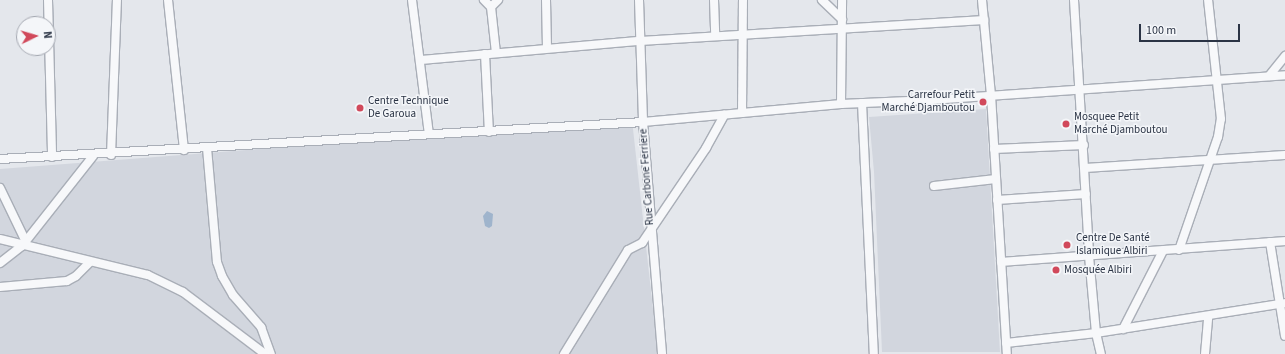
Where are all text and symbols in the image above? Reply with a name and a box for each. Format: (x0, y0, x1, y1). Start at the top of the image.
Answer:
north arrow (16, 16, 56, 56)
scale bar (1141, 16, 1242, 42)
text: 100 m (1146, 22, 1176, 39)
text: N (40, 31, 55, 39)
place label: Carrefour Petit Marché Djamboutou (881, 89, 975, 115)
place label: Centre Technique De Garoua (368, 95, 449, 121)
marker: Carrefour Petit Marché Djamboutou (978, 97, 988, 107)
marker: Centre Technique De Garoua (355, 103, 365, 113)
place label: Mosquee Petit Marché Djamboutou (1074, 111, 1168, 137)
marker: Mosquee Petit Marché Djamboutou (1061, 119, 1071, 129)
street label: Rue Carbone Ferriere (637, 128, 657, 226)
place label: Centre De Santé Islamique Albiri (1076, 232, 1150, 258)
marker: Centre De Santé Islamique Albiri (1061, 239, 1073, 251)
place label: Mosquée Albiri (1064, 263, 1132, 277)
marker: Mosquée Albiri (1051, 265, 1061, 275)

